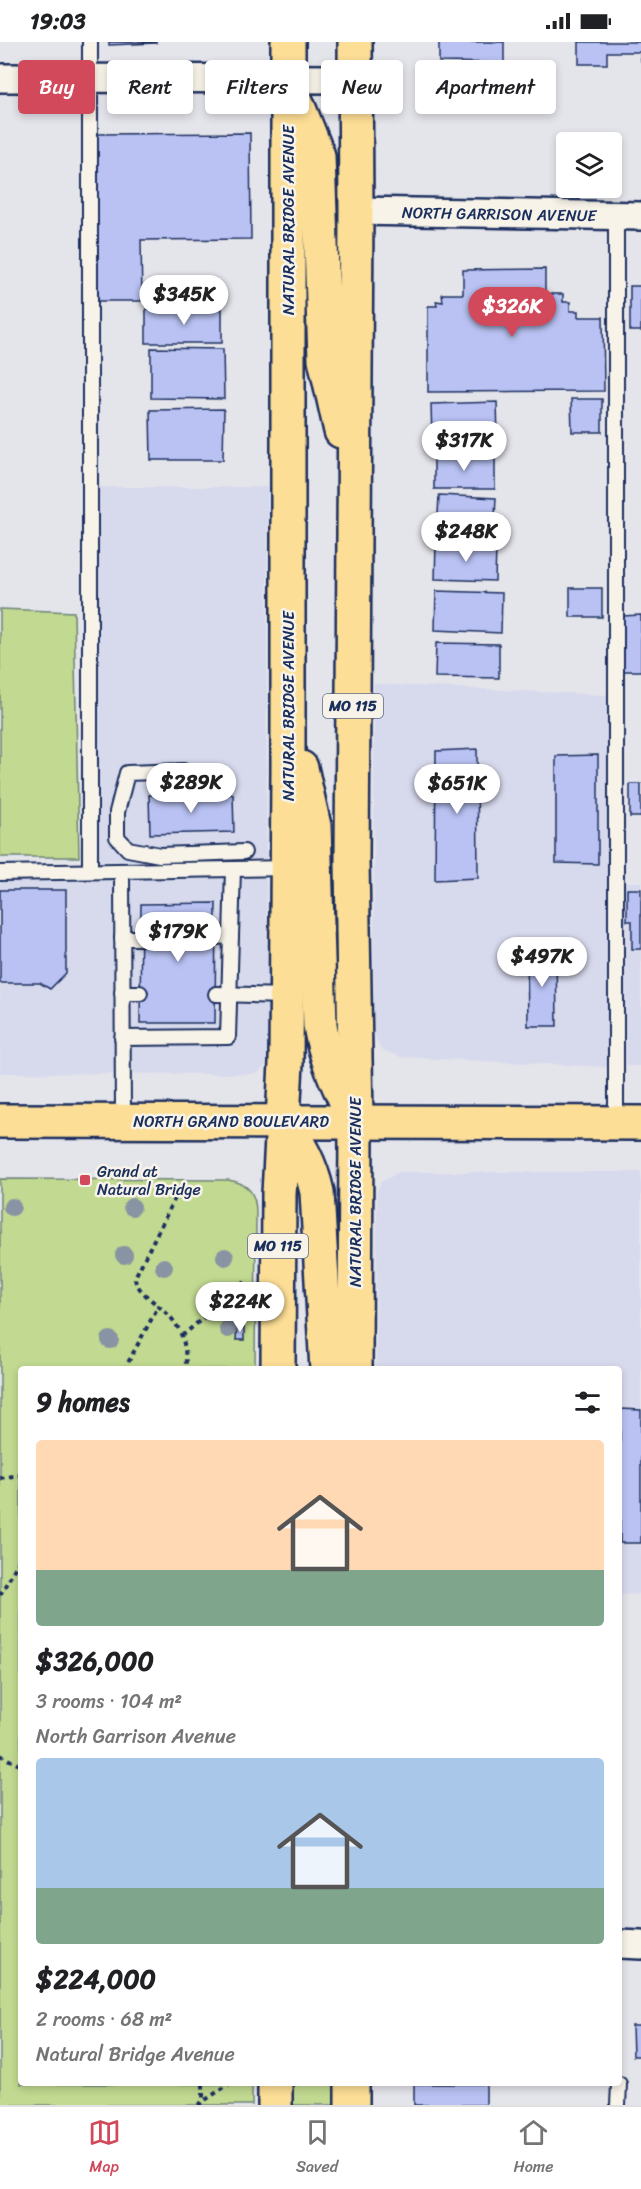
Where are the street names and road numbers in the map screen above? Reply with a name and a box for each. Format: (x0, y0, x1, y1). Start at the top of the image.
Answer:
street label: NATURAL BRIDGE AVENUE (274, 124, 303, 315)
street label: NORTH GARRISON AVENUE (402, 198, 598, 230)
street label: NATURAL BRIDGE AVENUE (274, 610, 303, 801)
road number: MO 115 (323, 694, 383, 718)
street label: NATURAL BRIDGE AVENUE (341, 1096, 370, 1287)
street label: NORTH GRAND BOULEVARD (133, 1107, 329, 1136)
road number: MO 115 (248, 1234, 308, 1258)

